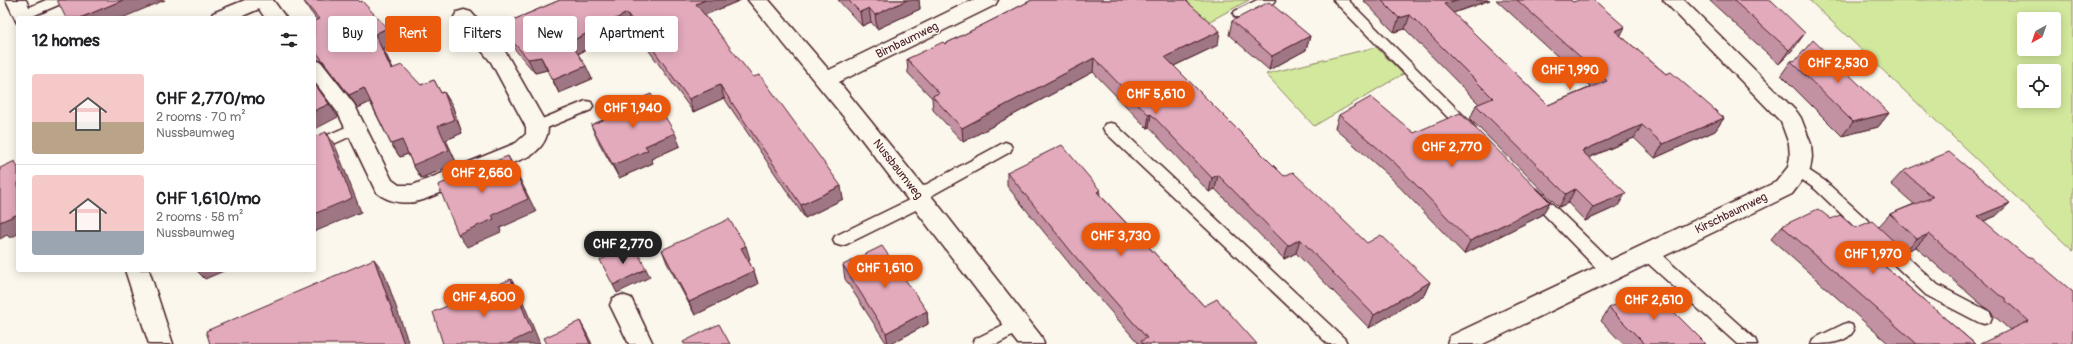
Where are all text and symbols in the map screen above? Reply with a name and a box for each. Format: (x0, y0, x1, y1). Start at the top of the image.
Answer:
north arrow (2017, 12, 2061, 56)
map controls (2017, 12, 2061, 108)
chip: Buy (328, 16, 377, 52)
chip: Rent (385, 16, 441, 52)
chip: Filters (449, 16, 515, 52)
chip: New (523, 16, 577, 52)
chip: Apartment (585, 16, 678, 52)
street label: Birnbaumweg (874, 19, 941, 62)
icon: filters (278, 29, 300, 51)
text: 12 homes (32, 30, 100, 51)
pin: CHF 2,530 (1792, 50, 1884, 84)
text: CHF 2,530 (1808, 55, 1868, 71)
pin: CHF 1,990 (1524, 57, 1616, 91)
text: CHF 1,990 (1541, 62, 1599, 78)
button: locate (2017, 64, 2061, 108)
pin: CHF 5,610 (1110, 81, 1202, 115)
text: CHF 5,610 (1127, 86, 1185, 102)
text: CHF 2,770/mo (156, 88, 265, 109)
icon: home (64, 90, 112, 138)
pin: CHF 1,940 (587, 95, 679, 129)
text: CHF 1,940 (604, 100, 662, 116)
text: 2 rooms · 70 m² (156, 109, 246, 125)
text: Nussbaumweg (156, 125, 235, 141)
pin: CHF 2,770 (1406, 134, 1498, 168)
street label: Nussbaumweg (869, 136, 926, 202)
text: CHF 2,770 (1422, 139, 1482, 155)
pin: CHF 2,660 (436, 160, 528, 194)
text: CHF 2,660 (451, 165, 513, 181)
text: CHF 1,610/mo (156, 188, 261, 209)
street label: Kirschbaumweg (1693, 190, 1770, 237)
icon: home (64, 191, 112, 239)
text: 2 rooms · 58 m² (156, 209, 243, 225)
pin: CHF 3,730 (1075, 223, 1167, 257)
text: Nussbaumweg (156, 225, 235, 241)
text: CHF 3,730 (1091, 228, 1151, 244)
pin: CHF 2,770 (577, 231, 669, 265)
text: CHF 2,770 (593, 236, 653, 252)
pin: CHF 1,970 (1827, 241, 1919, 275)
text: CHF 1,970 (1844, 246, 1902, 262)
pin: CHF 1,610 (839, 255, 931, 289)
text: CHF 1,610 (857, 260, 913, 276)
pin: CHF 4,600 (438, 284, 530, 318)
pin: CHF 2,610 (1608, 287, 1700, 321)
text: CHF 4,600 (452, 289, 516, 305)
text: CHF 2,610 (1625, 292, 1684, 308)

